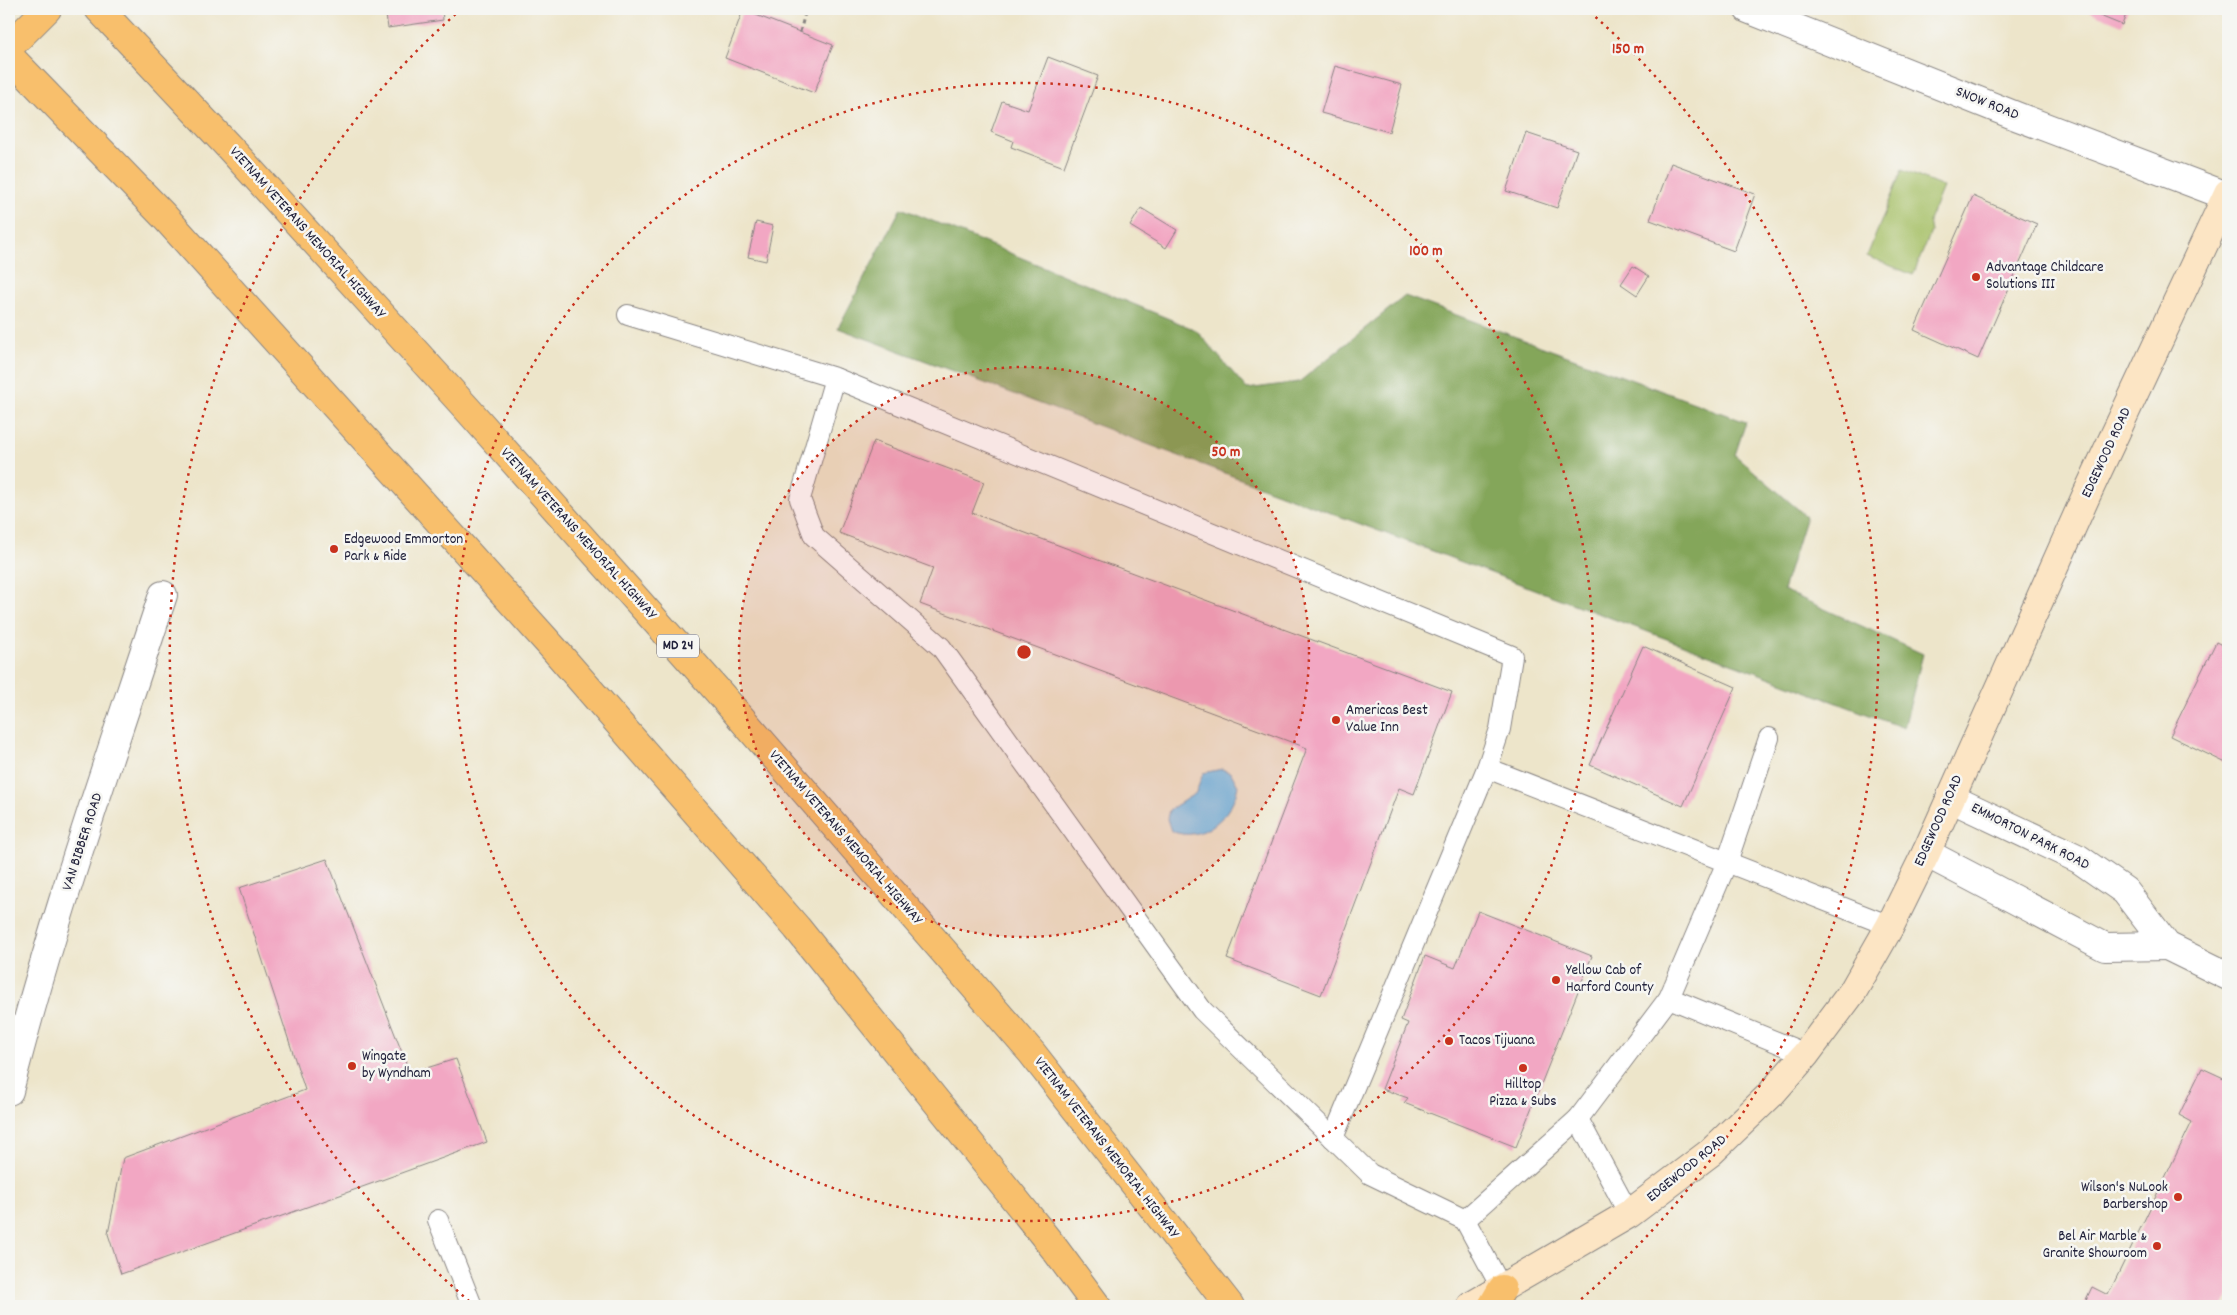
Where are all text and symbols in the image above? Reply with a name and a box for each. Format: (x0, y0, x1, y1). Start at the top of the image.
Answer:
text: 150 m (1612, 39, 1644, 61)
street label: SNOW ROAD (1952, 81, 2022, 127)
street label: VIETNAM VETERANS MEMORIAL HIGHWAY (224, 142, 391, 324)
text: 100 m (1409, 241, 1443, 263)
place label: Advantage Childcare Solutions III (1986, 257, 2104, 296)
marker: Advantage Childcare Solutions III (1970, 271, 1982, 283)
street label: EDGEWOOD ROAD (2076, 404, 2138, 502)
text: 50 m (1212, 442, 1240, 464)
street label: VIETNAM VETERANS MEMORIAL HIGHWAY (495, 443, 662, 625)
place label: Edgewood Emmorton Park & Ride (344, 529, 463, 568)
marker: Edgewood Emmorton Park & Ride (328, 543, 340, 555)
road number: MD 24 (657, 634, 699, 658)
centre of rings (1015, 643, 1033, 661)
place label: Americas Best Value Inn (1346, 700, 1428, 739)
marker: Americas Best Value Inn (1330, 714, 1342, 726)
street label: VIETNAM VETERANS MEMORIAL HIGHWAY (763, 746, 927, 930)
street label: EDGEWOOD ROAD (1909, 772, 1969, 870)
street label: VAN BIBBER ROAD (57, 790, 109, 894)
street label: EMMORTON PARK ROAD (1967, 798, 2093, 876)
place label: Yellow Cab of Harford County (1566, 960, 1654, 999)
marker: Yellow Cab of Harford County (1550, 974, 1562, 986)
place label: Tacos Tijuana (1459, 1030, 1536, 1052)
marker: Tacos Tijuana (1443, 1035, 1455, 1047)
place label: Wingate by Wyndham (362, 1046, 431, 1085)
street label: VIETNAM VETERANS MEMORIAL HIGHWAY (1028, 1053, 1184, 1244)
marker: Wingate by Wyndham (346, 1060, 358, 1072)
marker: Hilltop Pizza & Subs (1517, 1062, 1529, 1074)
place label: Hilltop Pizza & Subs (1489, 1074, 1557, 1113)
street label: EDGEWOOD ROAD (1642, 1130, 1732, 1208)
place label: Wilson's NuLook Barbershop (2081, 1177, 2168, 1216)
marker: Wilson's NuLook Barbershop (2172, 1191, 2184, 1203)
place label: Bel Air Marble & Granite Showroom (2043, 1226, 2147, 1265)
marker: Bel Air Marble & Granite Showroom (2151, 1240, 2163, 1252)

